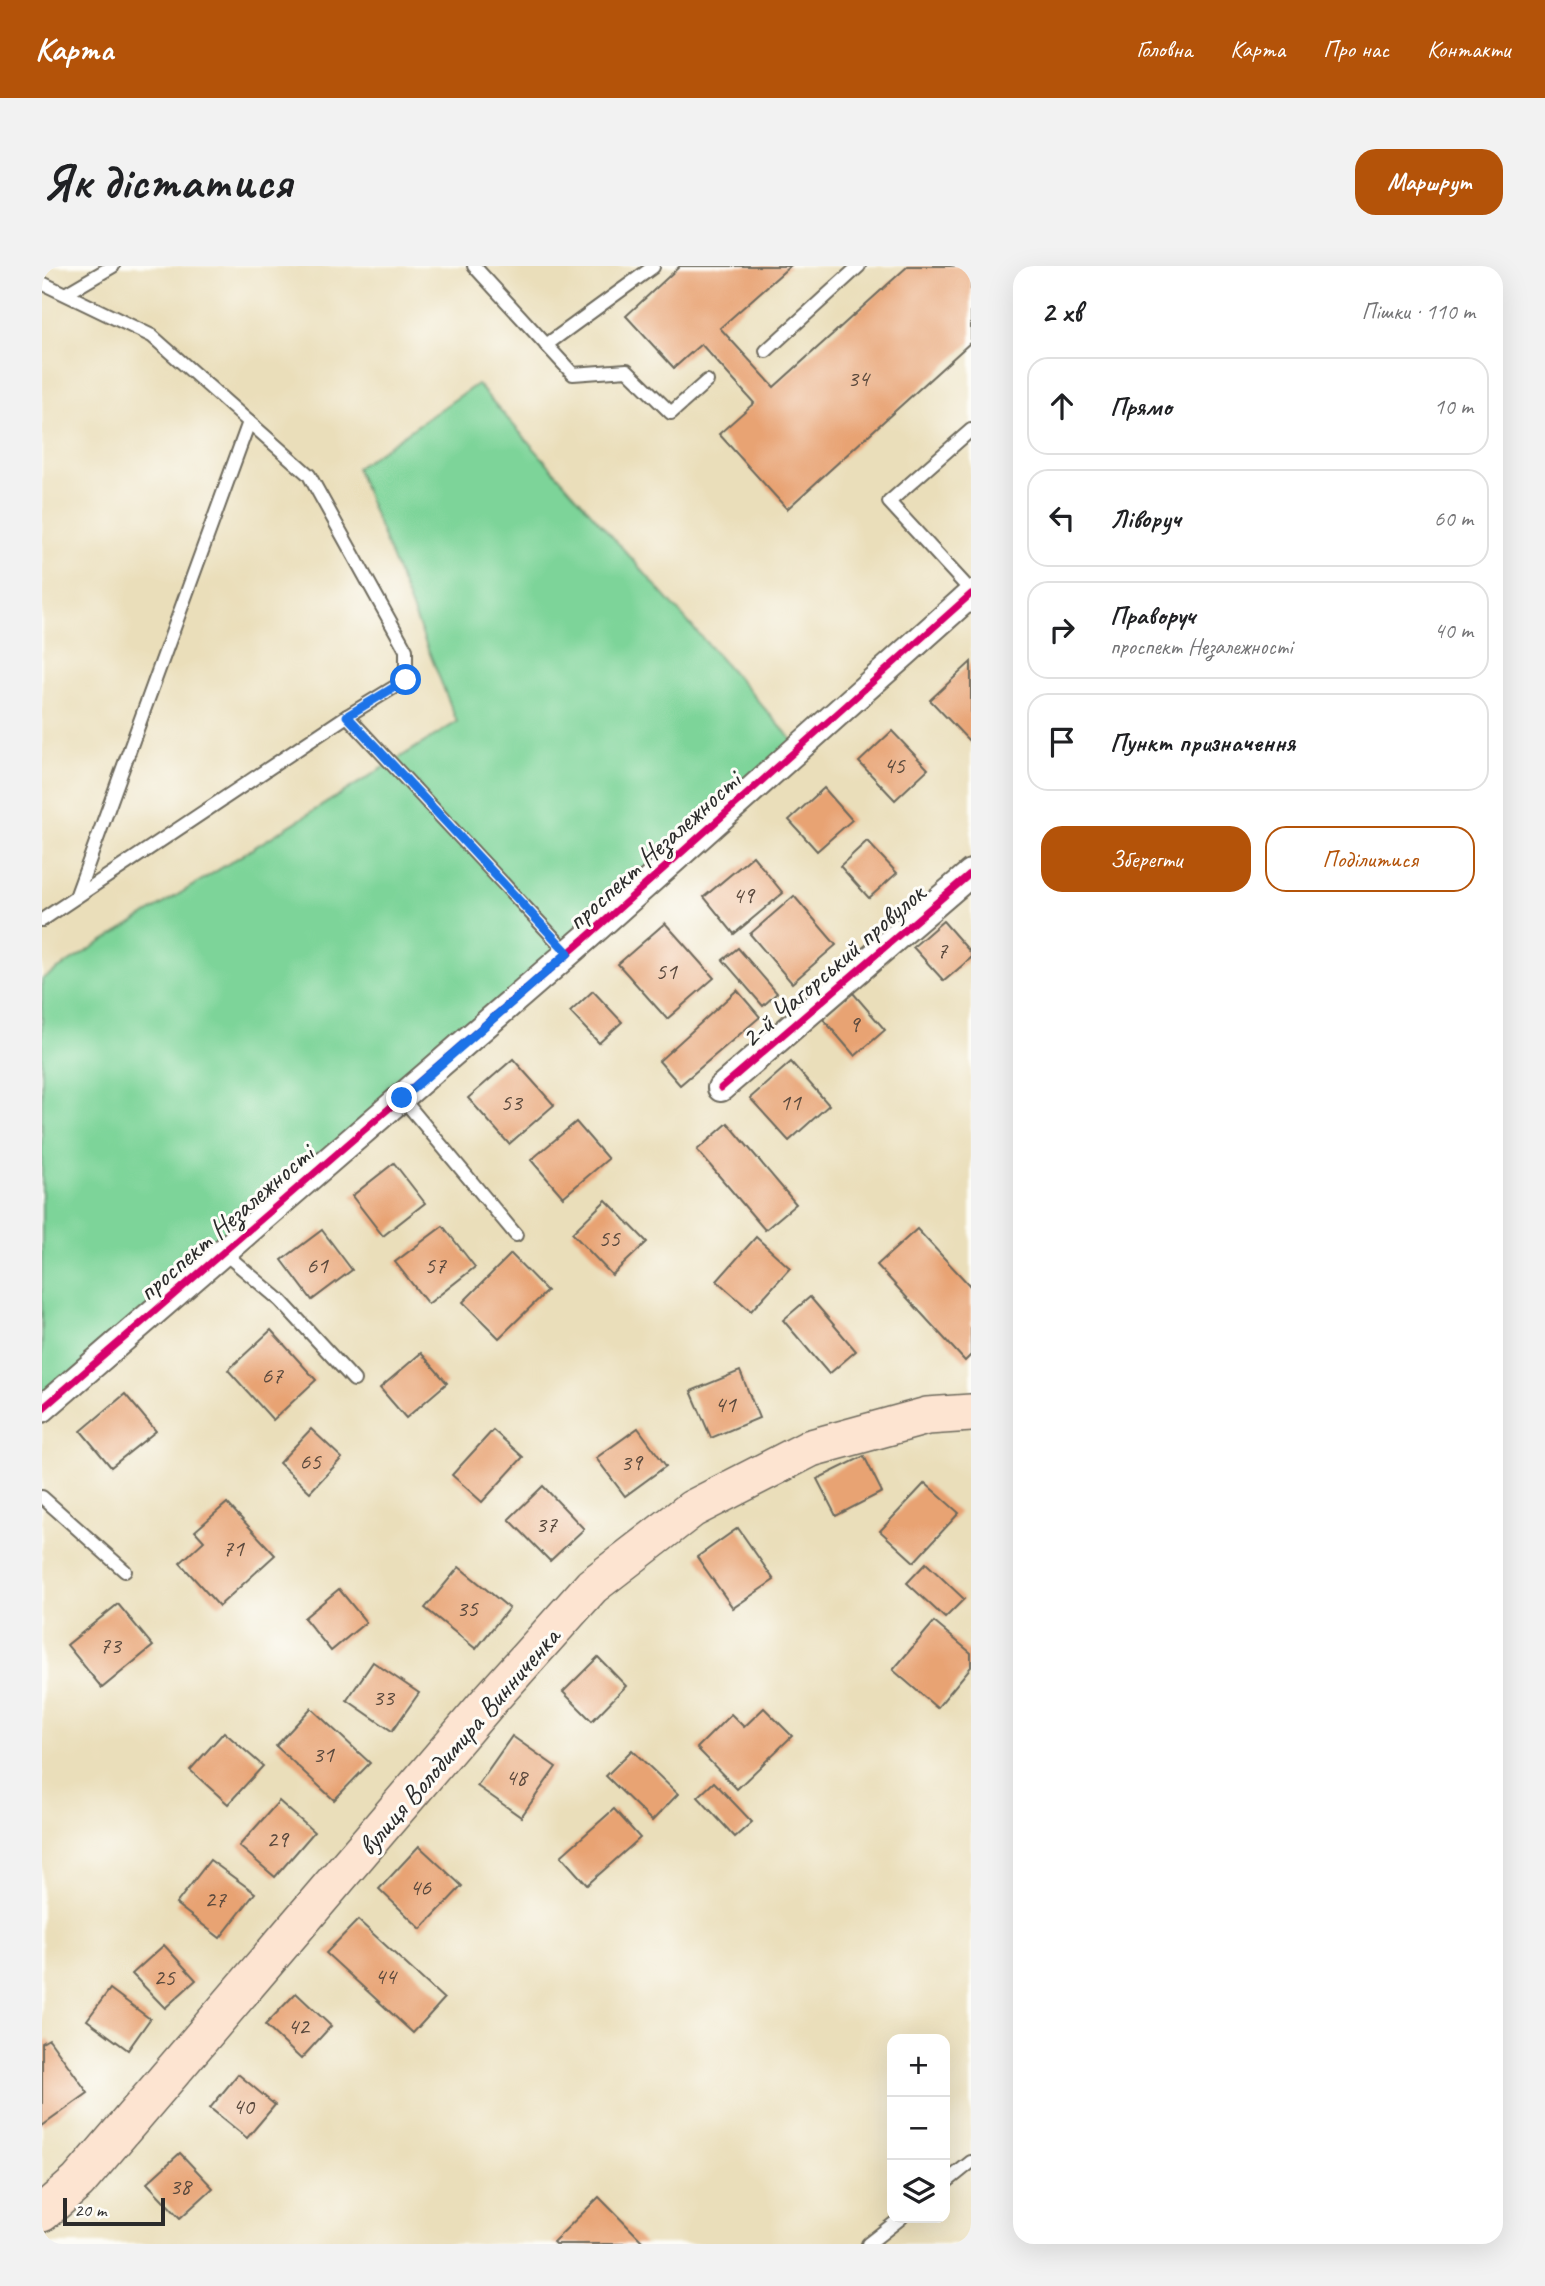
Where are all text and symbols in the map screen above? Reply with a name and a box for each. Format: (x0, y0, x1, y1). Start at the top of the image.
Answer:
text: Карта (35, 28, 114, 70)
text: Головна (1136, 34, 1192, 64)
text: Карта (1230, 34, 1285, 64)
text: Про нас (1323, 34, 1389, 64)
text: Контакти (1427, 34, 1510, 64)
button: Маршрут (1355, 149, 1503, 215)
text: Як дістатися (42, 151, 292, 213)
text: 2 хв (1041, 293, 1082, 331)
text: Пішки · 110 m (1361, 297, 1475, 326)
house number: 34 (847, 363, 871, 393)
icon: ahead (1043, 387, 1081, 425)
text: Прямо (1110, 390, 1172, 423)
text: 10 m (1434, 392, 1473, 421)
icon: left (1043, 499, 1081, 537)
text: Ліворуч (1110, 502, 1181, 535)
text: 60 m (1434, 504, 1473, 533)
text: Праворуч (1110, 599, 1195, 632)
icon: right (1043, 611, 1081, 649)
text: 40 m (1434, 616, 1473, 645)
text: проспект Незалежності (1110, 632, 1293, 661)
route start (390, 664, 421, 695)
icon: arrive (1043, 723, 1081, 761)
text: Пункт призначення (1110, 726, 1295, 759)
house number: 45 (883, 750, 906, 780)
street label: проспект Незалежності (559, 760, 751, 939)
button: Зберегти (1041, 826, 1251, 892)
button: Поділитися (1265, 826, 1475, 892)
street label: 2-й Чагорський провулок (733, 874, 934, 1055)
house number: 49 (732, 880, 756, 910)
house number: 7 (937, 935, 949, 965)
house number: 51 (655, 956, 678, 986)
house number: 9 (849, 1009, 862, 1039)
route end (386, 1082, 417, 1113)
house number: 53 (500, 1087, 524, 1117)
house number: 11 (779, 1087, 802, 1117)
street label: проспект Незалежності (130, 1134, 324, 1309)
house number: 55 (598, 1223, 621, 1253)
house number: 61 (306, 1250, 329, 1280)
house number: 57 (424, 1250, 447, 1280)
house number: 67 (261, 1360, 284, 1390)
house number: 41 (714, 1389, 737, 1419)
house number: 65 (299, 1446, 322, 1476)
house number: 39 (620, 1447, 644, 1477)
house number: 37 (535, 1509, 558, 1539)
house number: 71 (222, 1533, 245, 1563)
house number: 35 (456, 1593, 479, 1623)
street label: вулиця Володимира Винниченка (350, 1618, 569, 1863)
house number: 73 (99, 1630, 123, 1660)
house number: 33 (372, 1682, 396, 1712)
house number: 31 (312, 1739, 335, 1769)
house number: 48 (505, 1762, 529, 1792)
house number: 29 (266, 1824, 290, 1854)
house number: 46 (409, 1872, 432, 1902)
house number: 27 (204, 1884, 227, 1914)
house number: 44 (374, 1961, 398, 1991)
house number: 25 (153, 1962, 176, 1992)
house number: 42 (287, 2011, 311, 2041)
map controls (887, 2034, 950, 2223)
button: + (887, 2034, 950, 2097)
house number: 40 (232, 2091, 256, 2121)
button: − (887, 2097, 950, 2160)
button: layers (887, 2160, 950, 2223)
house number: 38 (169, 2171, 193, 2201)
scale bar (63, 2195, 164, 2227)
text: 20 m (74, 2198, 106, 2222)

